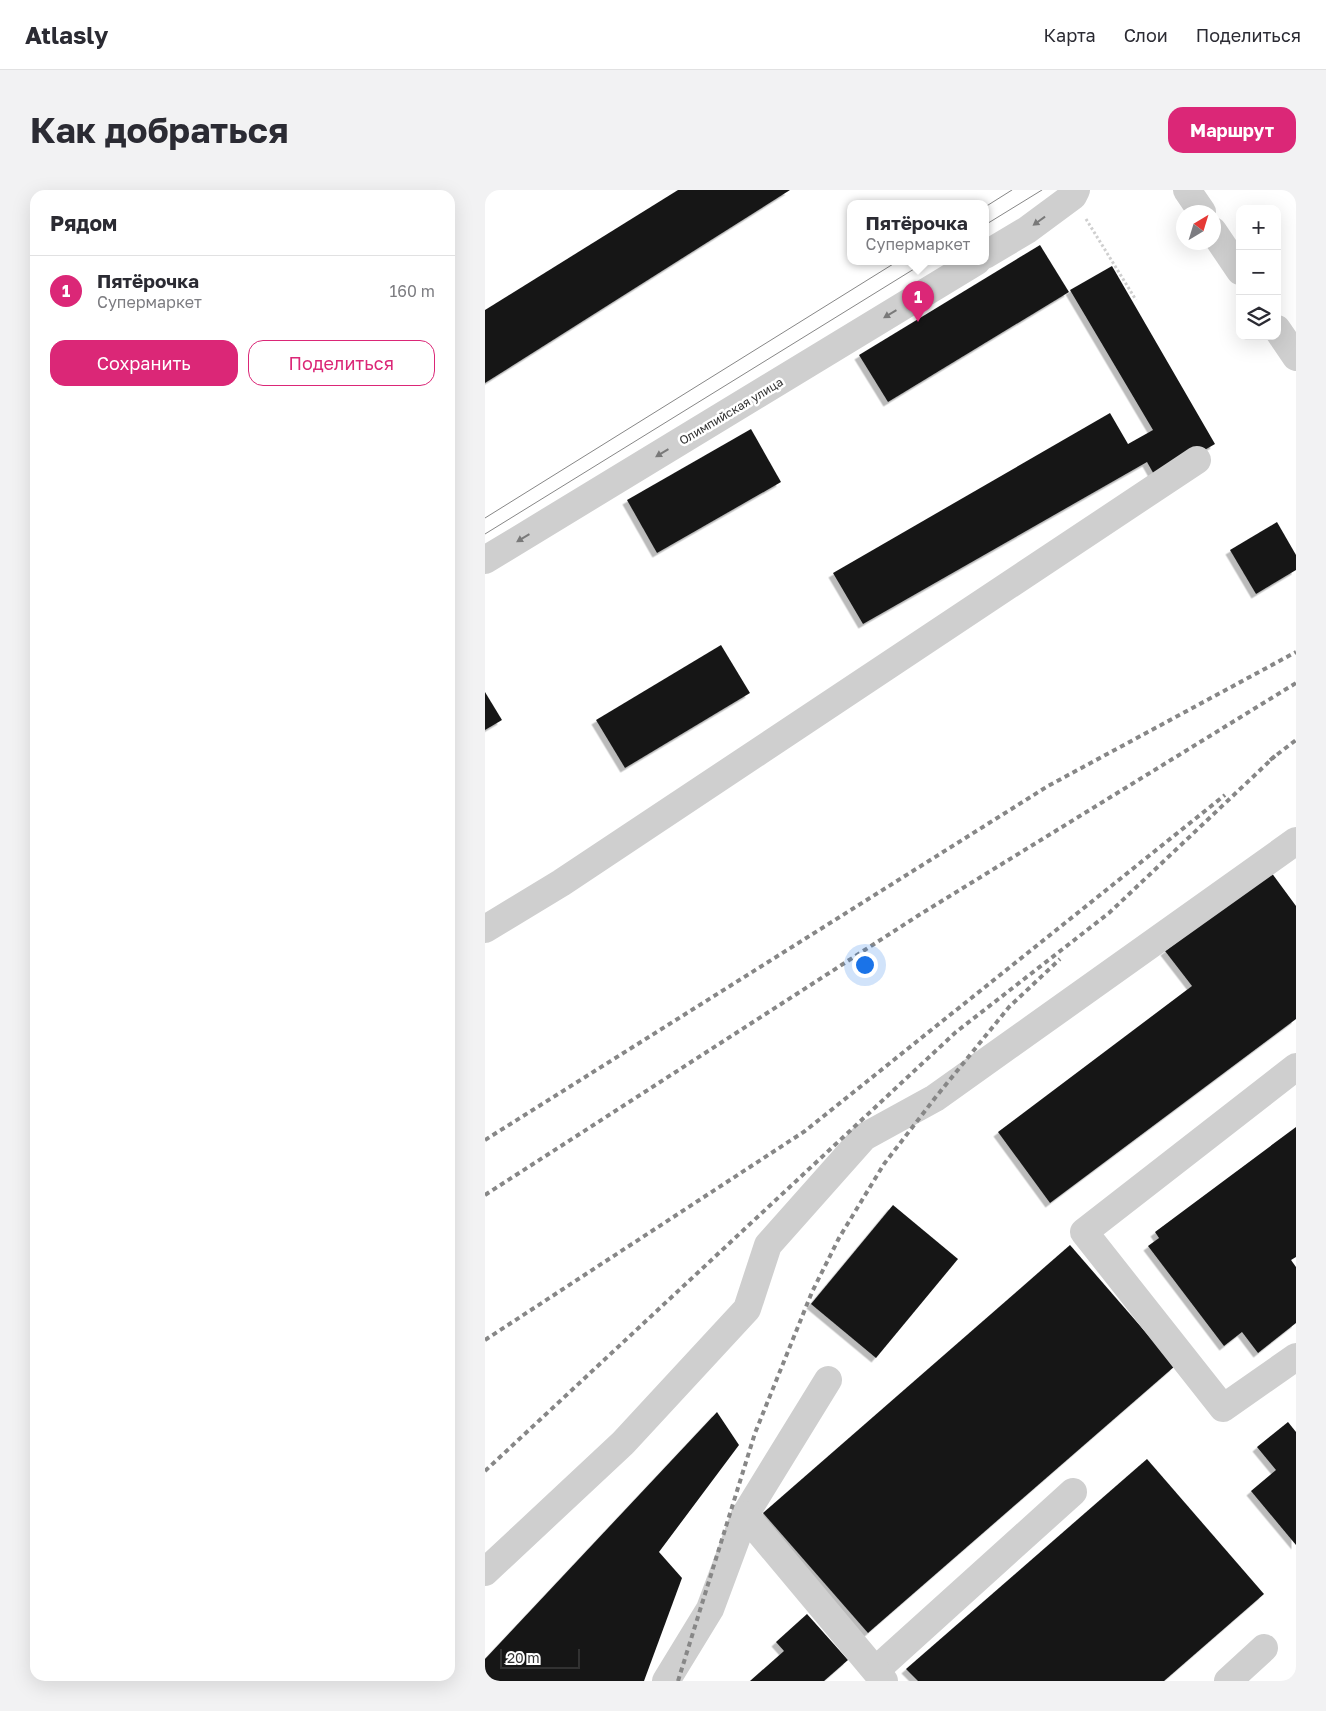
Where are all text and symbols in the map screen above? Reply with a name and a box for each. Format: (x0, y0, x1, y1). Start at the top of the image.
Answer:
text: Atlasly (25, 20, 108, 49)
text: Карта (1044, 24, 1096, 46)
text: Слои (1124, 24, 1168, 46)
text: Поделиться (1196, 24, 1301, 46)
button: Маршрут (1168, 107, 1296, 153)
text: Как добраться (30, 109, 288, 151)
popup (847, 200, 989, 265)
north arrow (1176, 205, 1221, 250)
map controls (1236, 205, 1281, 340)
button: + (1236, 205, 1281, 250)
text: Рядом (50, 210, 117, 236)
text: Пятёрочка (866, 211, 968, 234)
one-way arrow (1032, 216, 1046, 226)
text: Супермаркет (866, 234, 970, 254)
button: − (1236, 250, 1281, 295)
text: Пятёрочка (97, 269, 199, 292)
text: 1 (62, 281, 70, 301)
text: 160 m (389, 281, 435, 301)
pin: 1 (902, 281, 934, 322)
text: Супермаркет (97, 292, 202, 312)
button: layers (1236, 295, 1281, 340)
one-way arrow (884, 309, 897, 318)
button: Сохранить (50, 340, 238, 386)
button: Поделиться (248, 340, 435, 386)
street label: Олимпийская улица (676, 374, 786, 448)
one-way arrow (656, 449, 669, 458)
one-way arrow (517, 533, 530, 542)
your location (852, 952, 878, 978)
scale bar (500, 1646, 580, 1669)
text: 20 m (507, 1649, 540, 1666)

